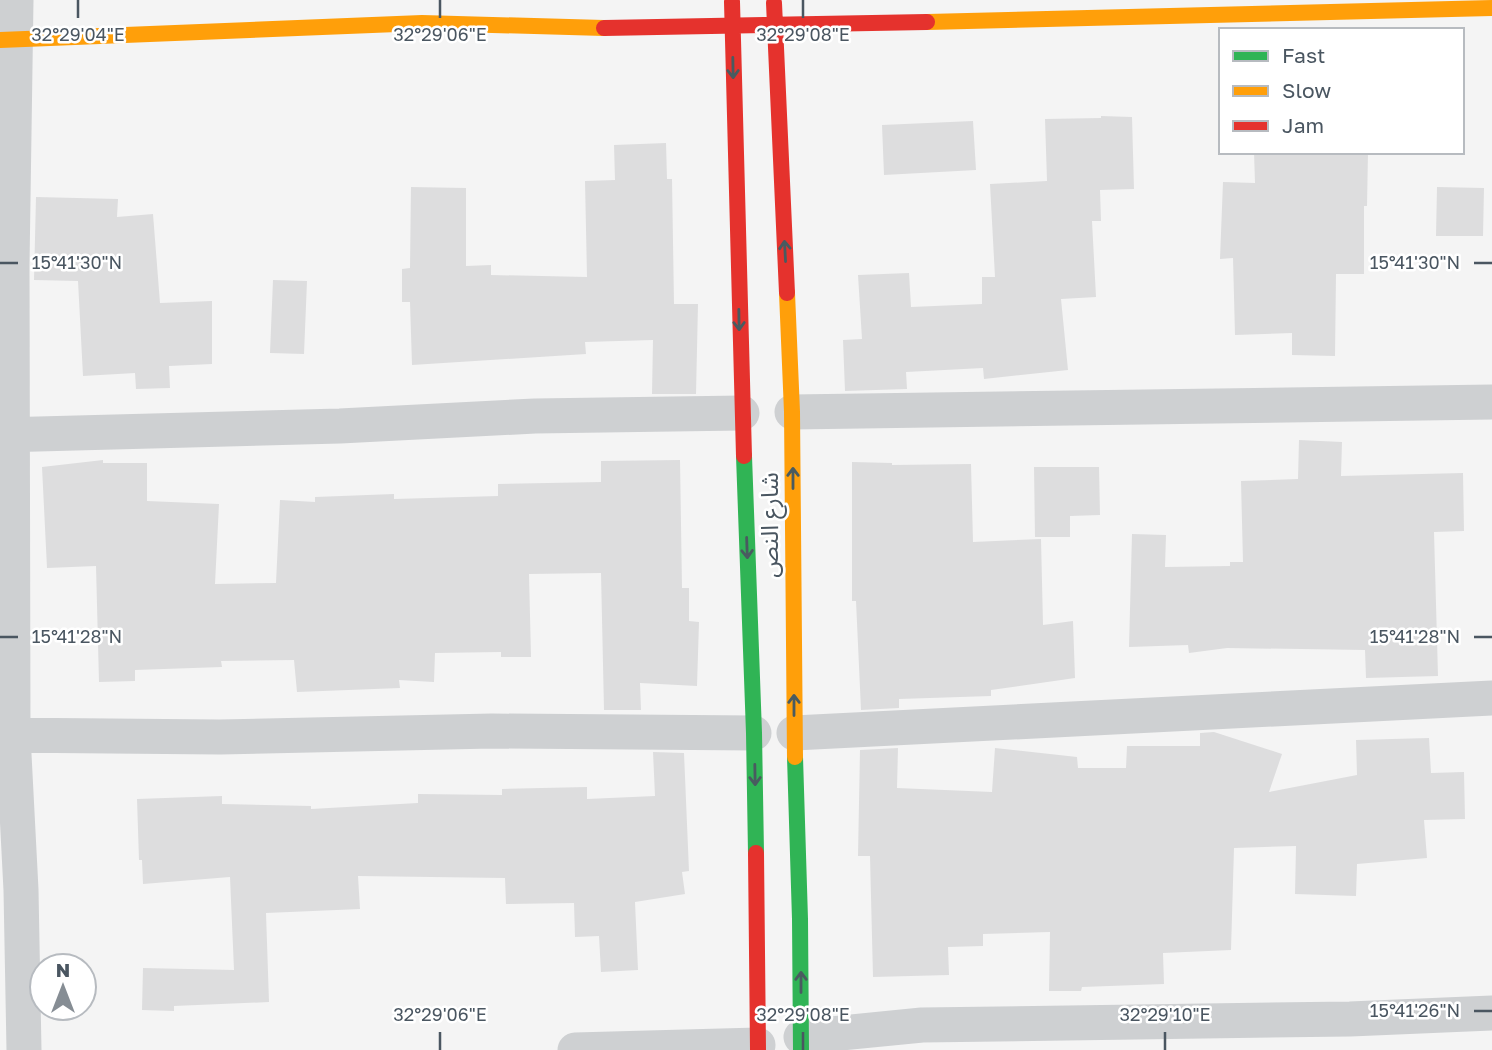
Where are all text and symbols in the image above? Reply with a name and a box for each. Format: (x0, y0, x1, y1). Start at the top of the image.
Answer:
text: 32°29'04"E (31, 23, 125, 45)
text: 32°29'06"E (393, 23, 487, 45)
text: 32°29'08"E (756, 23, 850, 45)
legend (1219, 28, 1464, 154)
text: Fast (1282, 42, 1325, 68)
one-way arrow (727, 56, 740, 79)
text: Slow (1282, 77, 1331, 103)
text: Jam (1282, 112, 1324, 138)
one-way arrow (778, 240, 791, 262)
text: 15°41'30"N (32, 251, 122, 273)
text: 15°41'30"N (1370, 251, 1460, 273)
one-way arrow (732, 308, 746, 331)
one-way arrow (786, 467, 800, 490)
street label: شارع النص (754, 472, 787, 578)
one-way arrow (740, 536, 753, 559)
text: 15°41'28"N (32, 625, 122, 647)
text: 15°41'28"N (1370, 625, 1460, 647)
one-way arrow (787, 694, 801, 717)
one-way arrow (748, 763, 761, 786)
north arrow (28, 952, 98, 1022)
text: N (56, 958, 70, 981)
one-way arrow (794, 971, 808, 994)
text: 15°41'26"N (1370, 999, 1460, 1021)
text: 32°29'06"E (393, 1003, 487, 1025)
text: 32°29'08"E (756, 1003, 850, 1025)
text: 32°29'10"E (1119, 1003, 1211, 1025)

